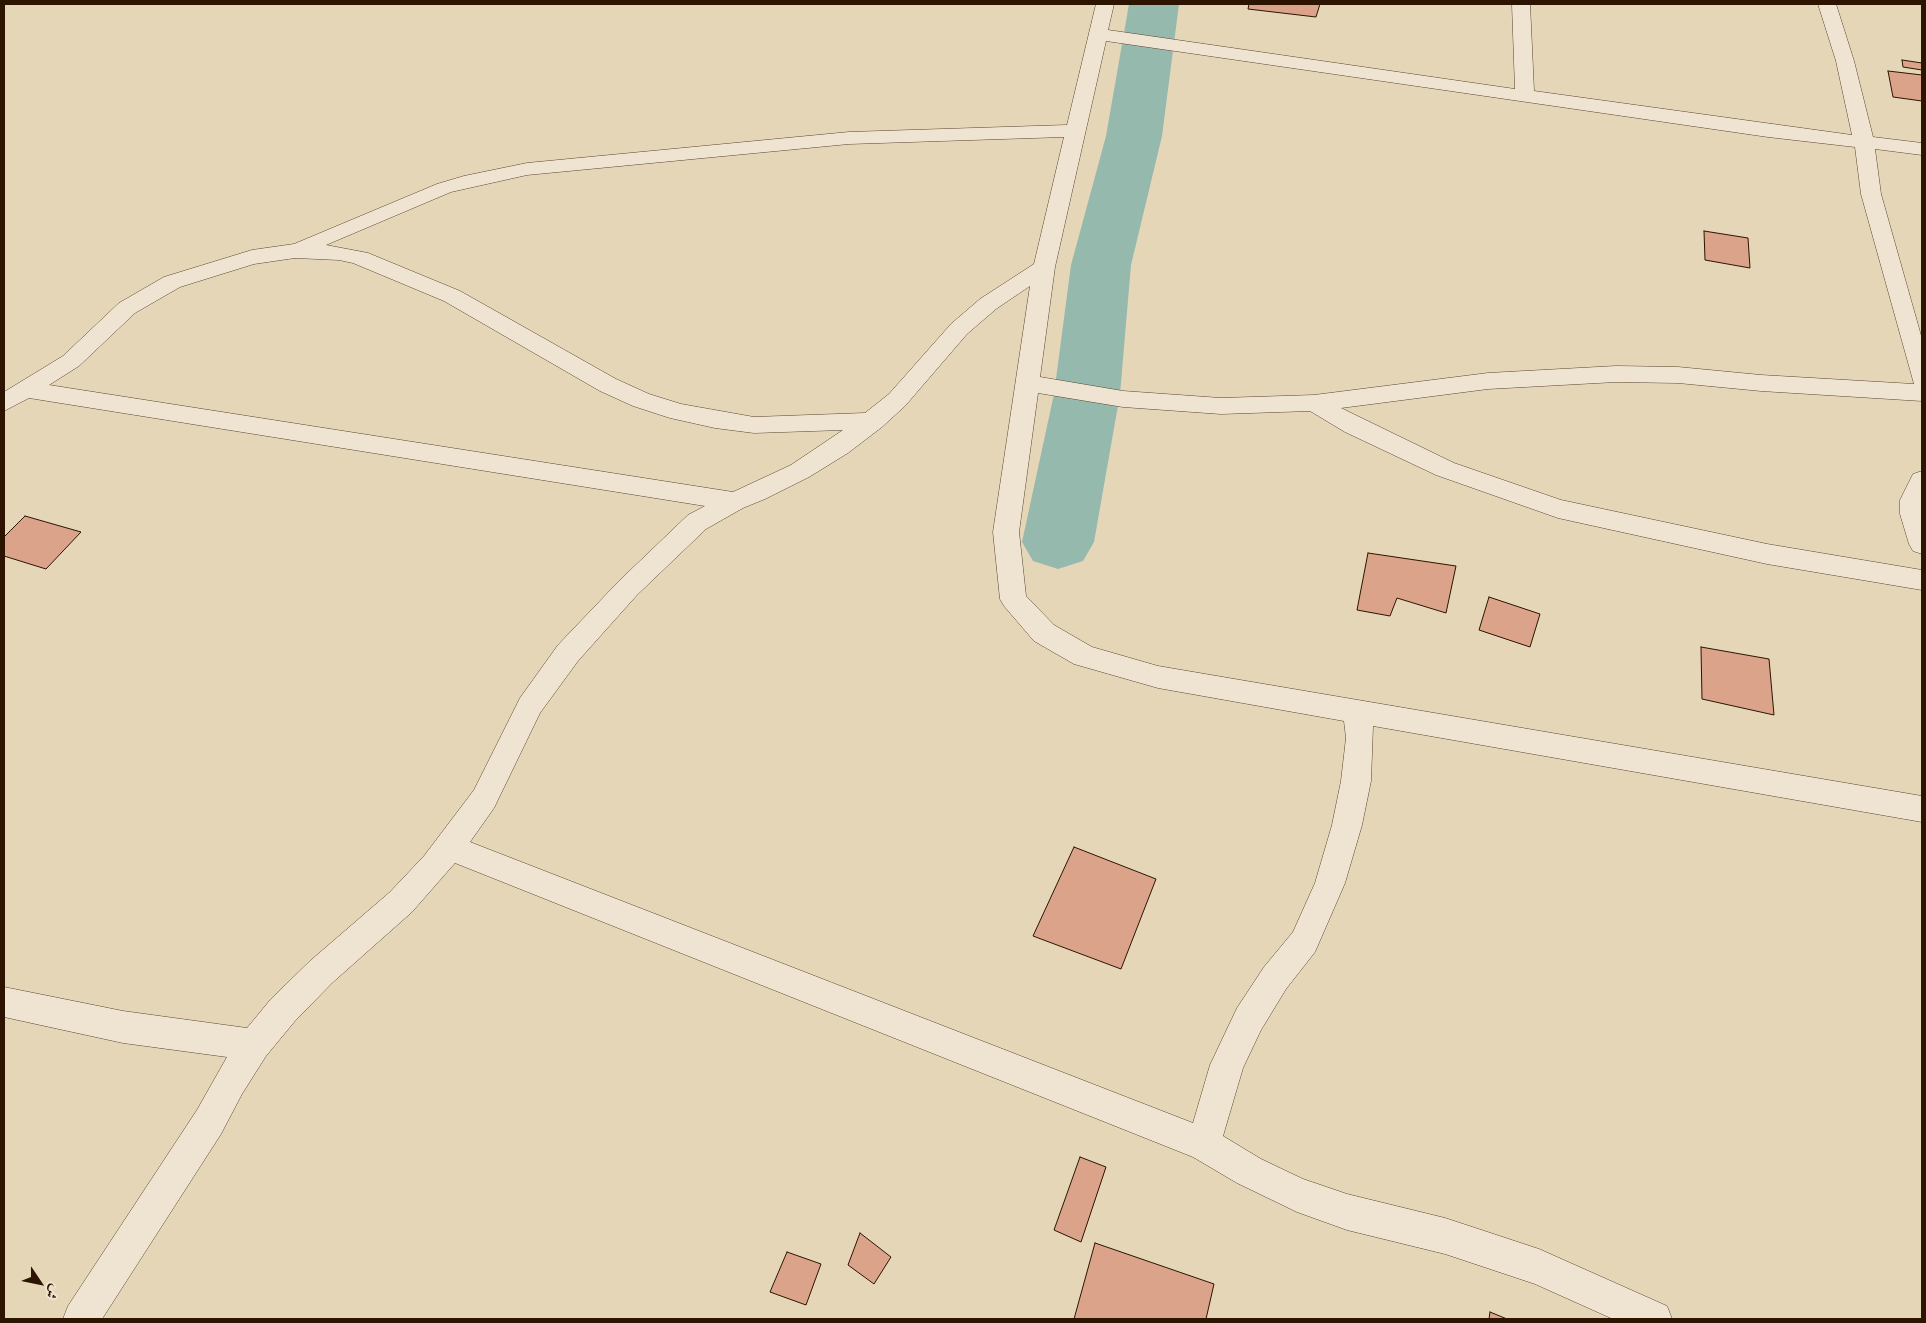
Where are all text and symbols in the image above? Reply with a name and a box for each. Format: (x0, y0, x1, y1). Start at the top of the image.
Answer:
north arrow (15, 1258, 65, 1308)
text: ش (41, 1281, 64, 1302)

